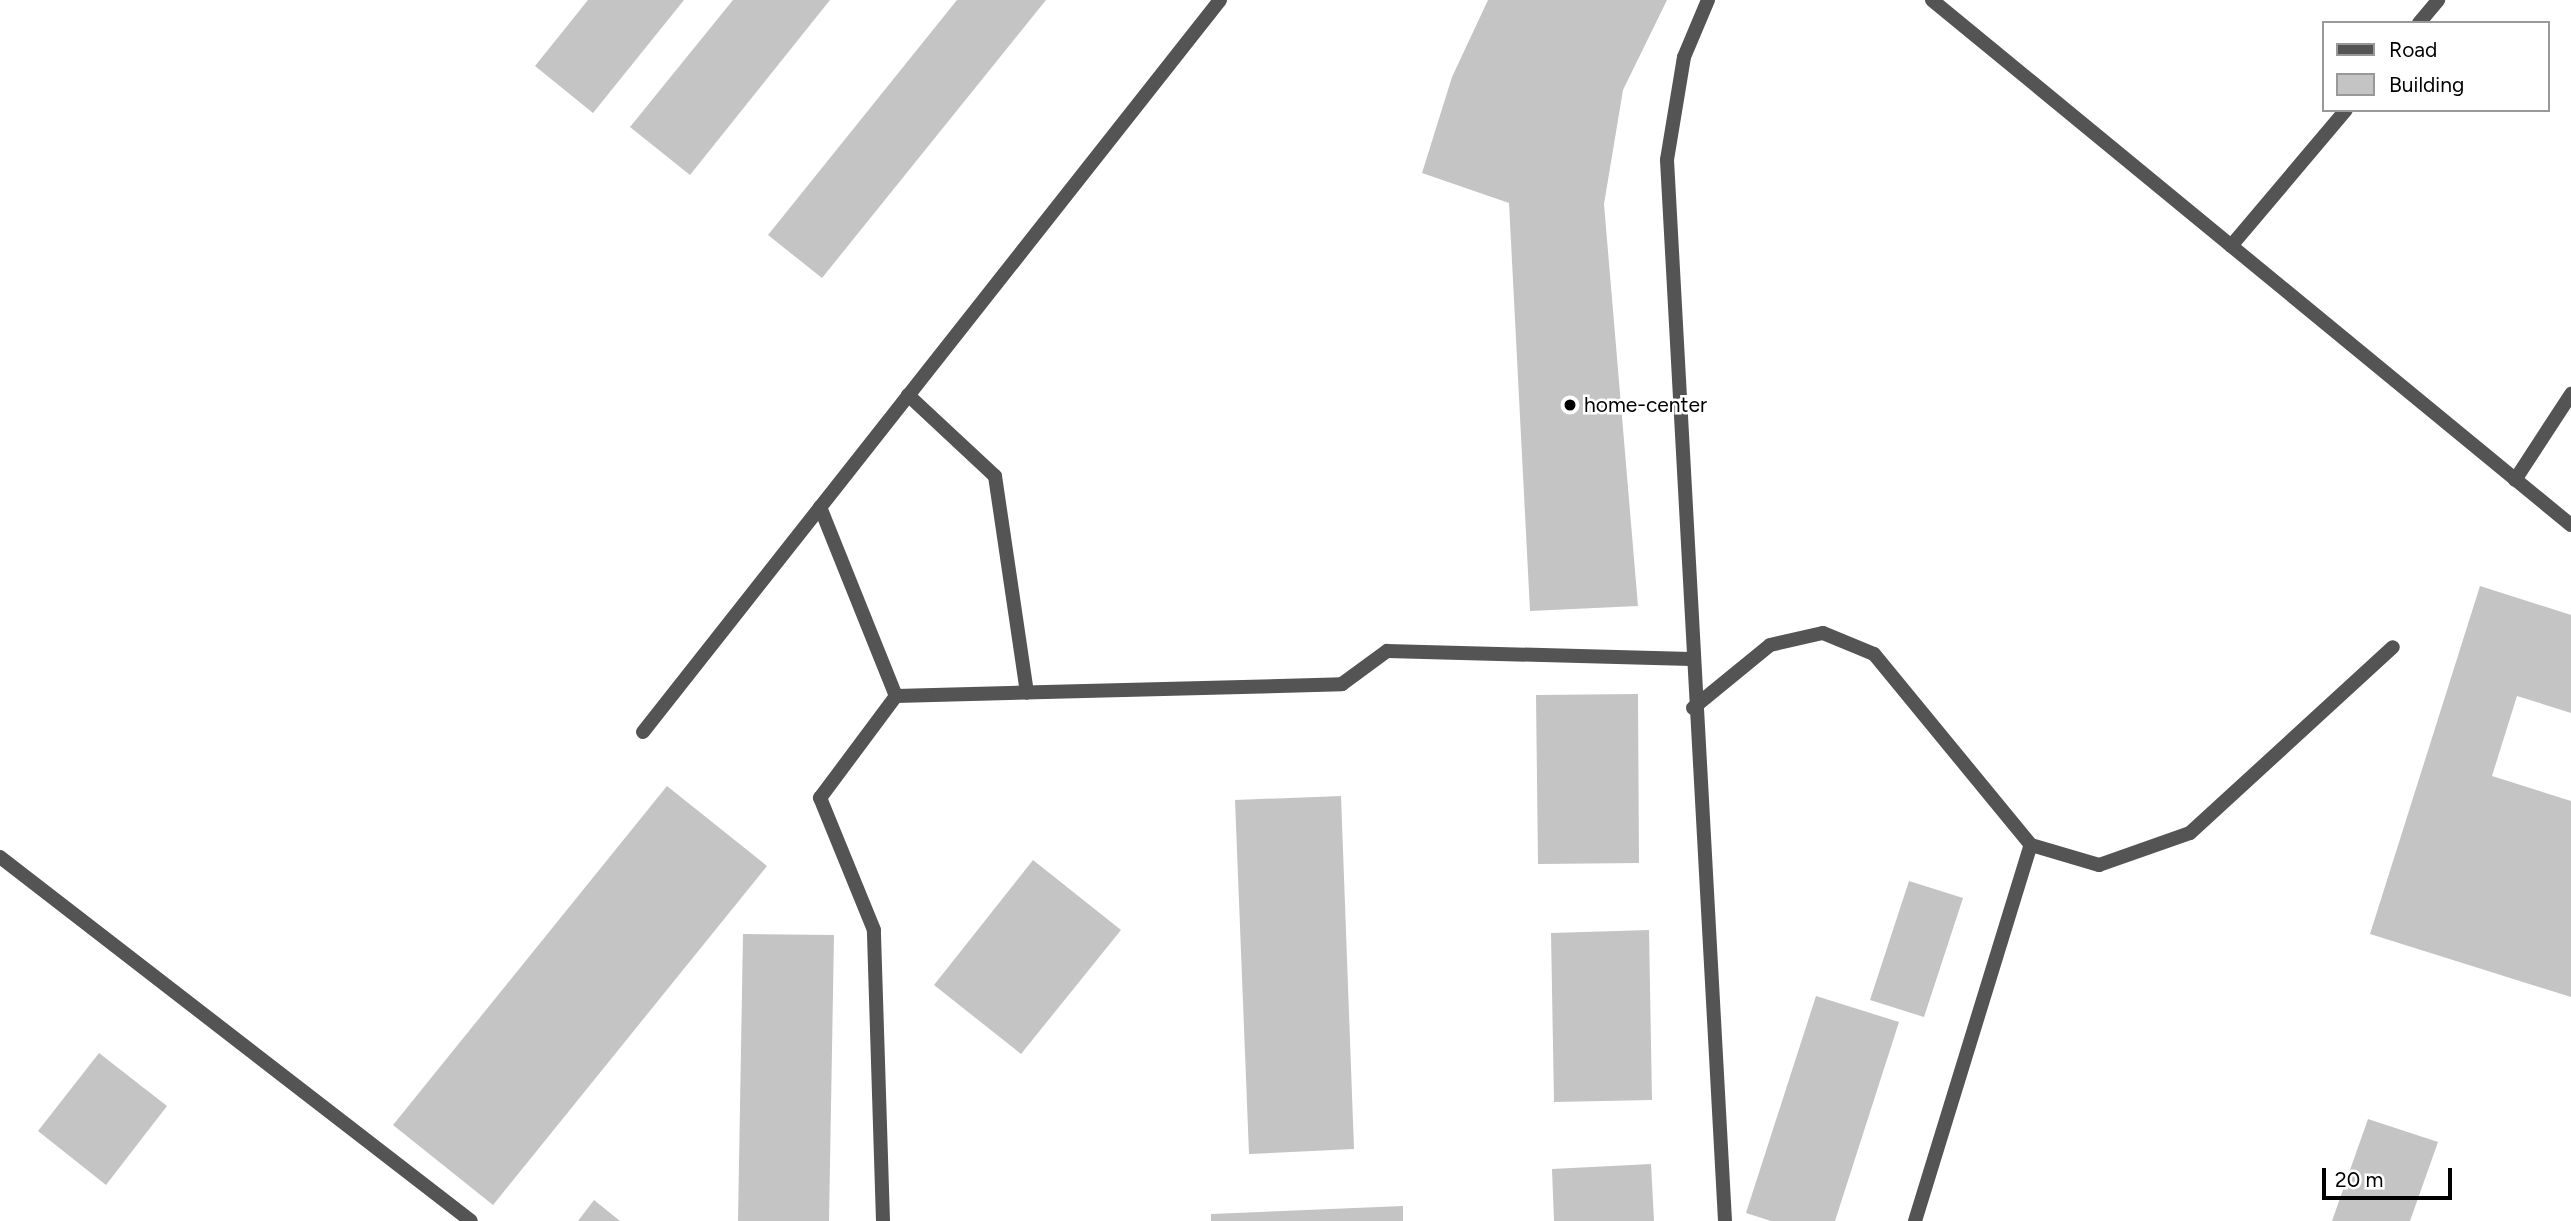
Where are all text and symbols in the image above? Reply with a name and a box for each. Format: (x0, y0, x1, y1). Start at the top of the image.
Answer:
legend (2322, 21, 2550, 112)
text: Road (2389, 37, 2437, 62)
text: Building (2389, 72, 2464, 97)
place label: home-center (1584, 392, 1707, 418)
marker: home-center (1562, 397, 1578, 413)
scale bar (2326, 1154, 2456, 1198)
text: 20 m (2335, 1167, 2383, 1192)

